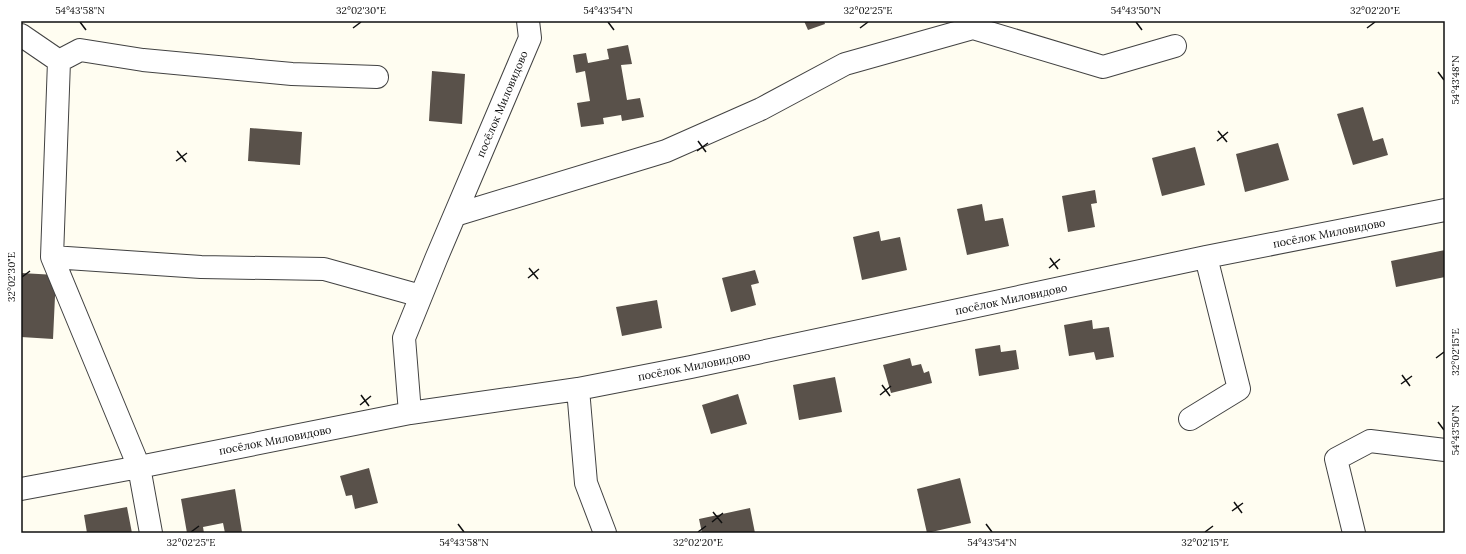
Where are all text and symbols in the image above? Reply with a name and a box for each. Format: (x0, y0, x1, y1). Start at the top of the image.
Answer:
text: 54°43'58"N (55, 4, 105, 17)
text: 32°02'30"E (336, 4, 386, 17)
text: 54°43'54"N (583, 4, 633, 17)
text: 32°02'25"E (843, 4, 893, 17)
text: 54°43'50"N (1111, 4, 1162, 17)
text: 32°02'20"E (1350, 4, 1400, 17)
street label: посёлок Миловидово (473, 49, 531, 159)
text: 54°43'48"N (1449, 55, 1462, 105)
street label: посёлок Миловидово (1272, 215, 1386, 251)
text: 32°02'30"E (5, 252, 18, 302)
street label: посёлок Миловидово (954, 280, 1068, 318)
text: 32°02'15"E (1449, 328, 1462, 376)
street label: посёлок Миловидово (637, 348, 751, 384)
text: 54°43'50"N (1449, 404, 1462, 455)
street label: посёлок Миловидово (218, 422, 332, 458)
text: 32°02'25"E (166, 536, 216, 549)
text: 54°43'58"N (439, 536, 489, 549)
text: 32°02'20"E (673, 536, 723, 549)
text: 54°43'54"N (967, 536, 1017, 549)
text: 32°02'15"E (1181, 536, 1229, 549)

